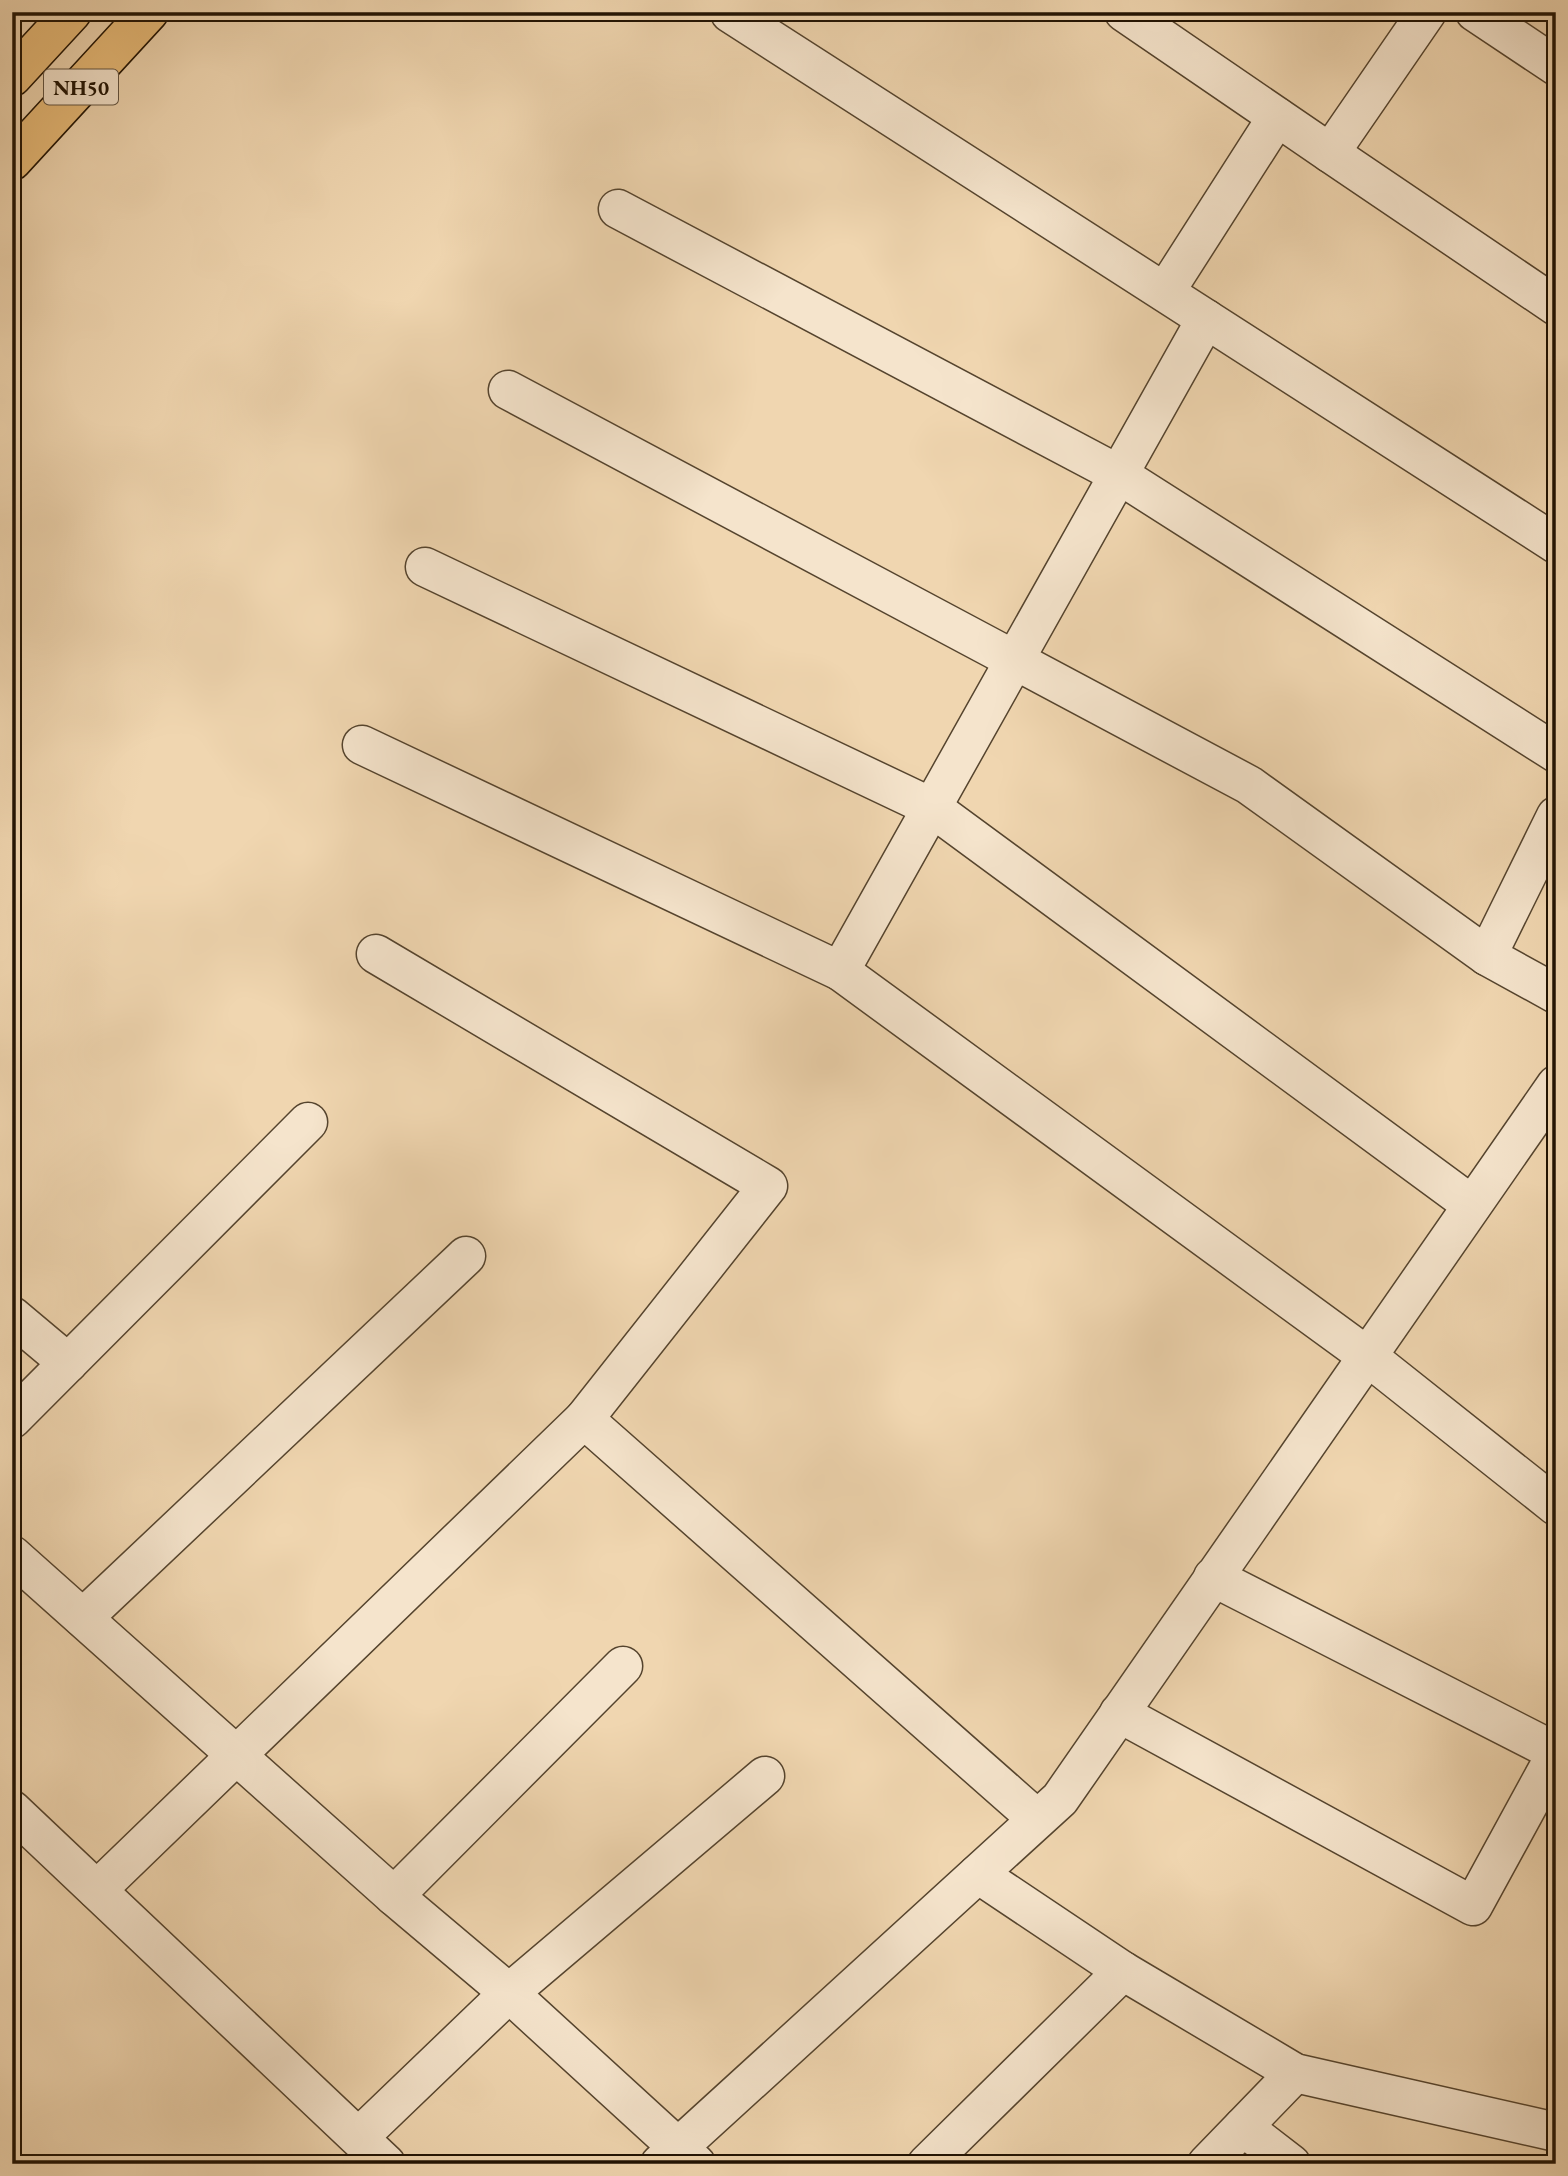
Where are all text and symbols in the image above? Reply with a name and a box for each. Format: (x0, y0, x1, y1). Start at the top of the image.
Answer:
road number: NH50 (44, 70, 118, 104)

